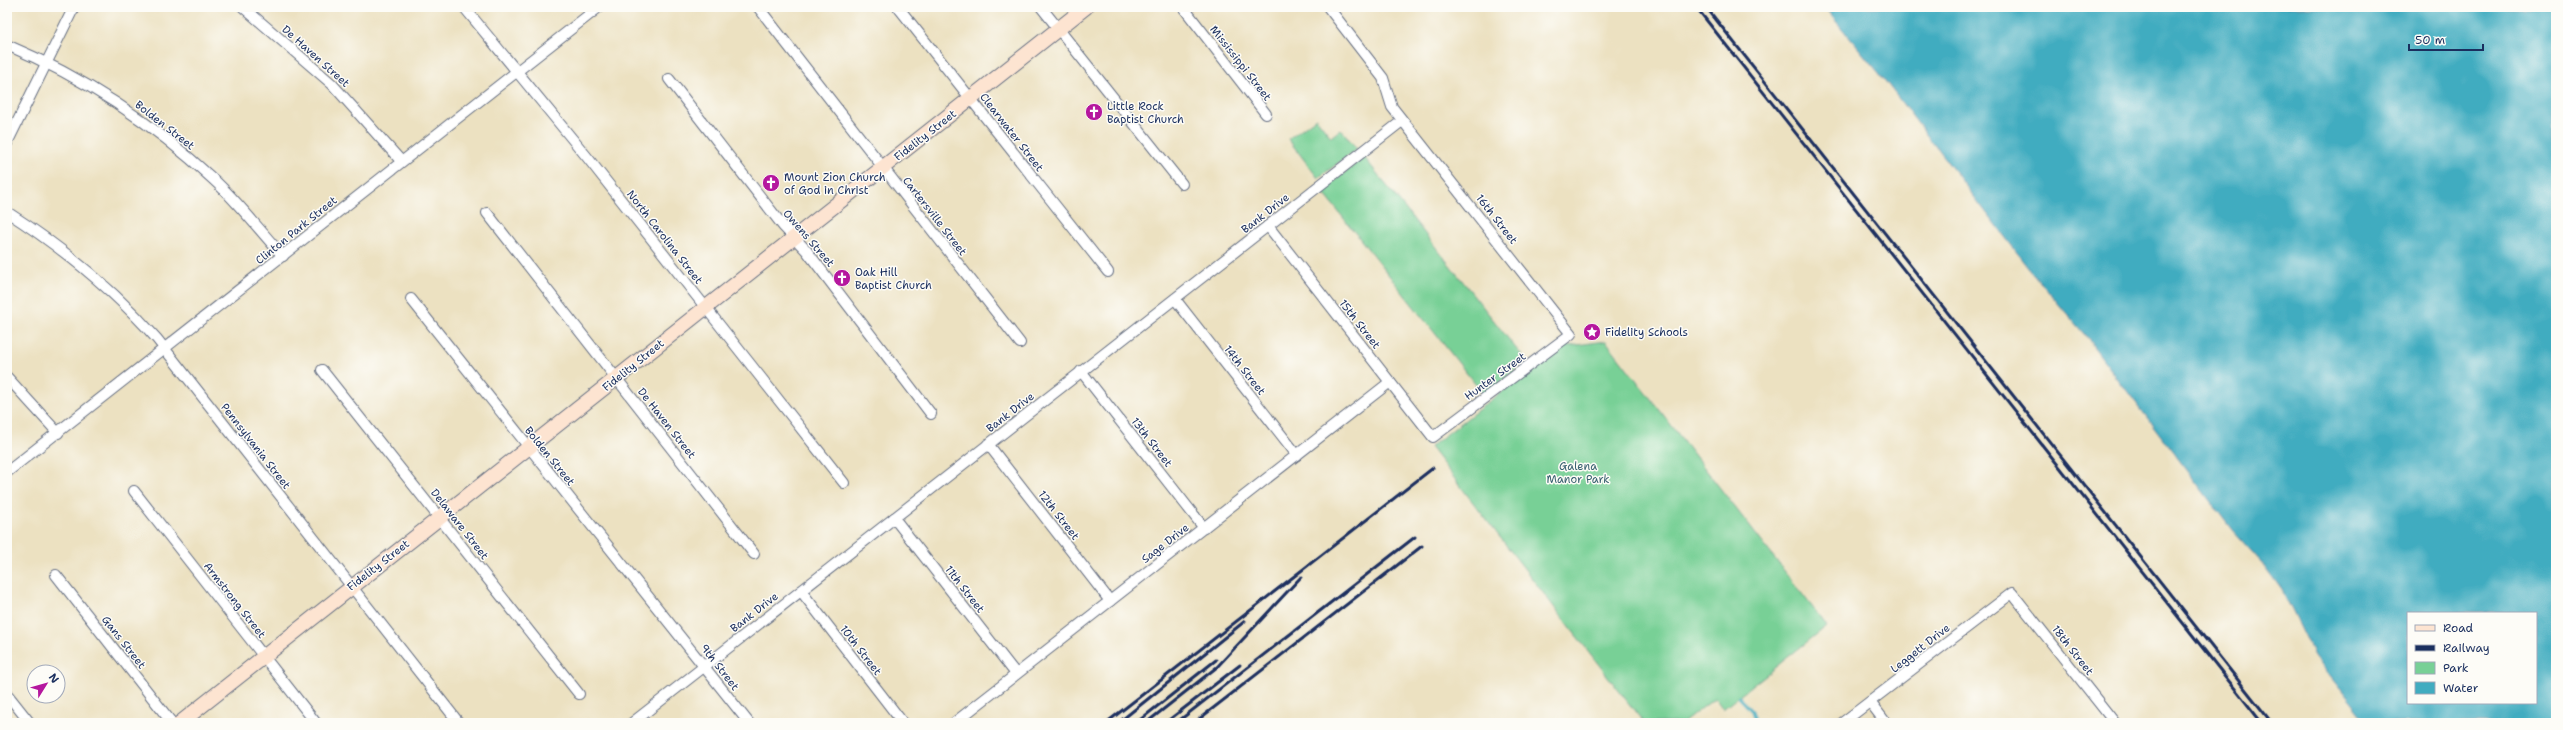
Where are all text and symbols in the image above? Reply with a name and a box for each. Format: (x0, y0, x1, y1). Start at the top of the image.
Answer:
street label: De Haven Street (279, 22, 353, 91)
street label: Mississippi Street (1206, 23, 1275, 104)
scale bar (2409, 26, 2483, 52)
text: 50 m (2415, 32, 2445, 48)
street label: Clearwater Street (976, 90, 1047, 175)
street label: Bolden Street (132, 97, 198, 154)
place label: Little Rock Baptist Church (1107, 99, 1184, 127)
church icon: Little Rock Baptist Church (1084, 102, 1104, 122)
street label: Fidelity Street (891, 106, 960, 164)
place label: Mount Zion Church of God in Christ (784, 170, 886, 198)
church icon: Mount Zion Church of God in Christ (761, 173, 781, 193)
street label: Cartersville Street (899, 174, 970, 259)
street label: North Carolina Street (623, 187, 706, 288)
street label: Bank Drive (1238, 190, 1292, 237)
street label: 16th Street (1472, 191, 1521, 247)
street label: Clinton Park Street (252, 193, 340, 268)
street label: Owens Street (779, 206, 838, 270)
place label: Oak Hill Baptist Church (855, 265, 932, 293)
church icon: Oak Hill Baptist Church (832, 268, 852, 288)
street label: 15th Street (1336, 297, 1384, 352)
place icon: Fidelity Schools (1582, 322, 1602, 342)
place label: Fidelity Schools (1605, 325, 1688, 340)
street label: Fidelity Street (599, 336, 667, 395)
street label: 14th Street (1220, 342, 1269, 398)
street label: Hunter Street (1461, 349, 1529, 404)
street label: De Haven Street (634, 385, 699, 462)
street label: Bank Drive (983, 389, 1037, 436)
street label: Pennsylvania Street (217, 400, 294, 492)
street label: 13th Street (1127, 414, 1176, 470)
street label: Bolden Street (521, 424, 578, 489)
park label: Galena Manor Park (1546, 459, 1610, 487)
street label: Delaware Street (427, 486, 492, 563)
street label: 12th Street (1035, 487, 1083, 543)
street label: Sage Drive (1138, 520, 1192, 567)
street label: Fidelity Street (344, 536, 413, 594)
street label: Armstrong Street (200, 559, 269, 642)
street label: 11th Street (941, 563, 988, 616)
street label: Bank Drive (727, 589, 781, 636)
legend (2407, 612, 2537, 704)
street label: Gans Street (98, 613, 149, 672)
street label: Leggett Drive (1888, 620, 1953, 676)
text: Road (2443, 620, 2474, 636)
street label: 10th Street (836, 622, 885, 679)
street label: 18th Street (2048, 622, 2097, 679)
text: Railway (2443, 640, 2490, 656)
street label: 9th Street (697, 641, 743, 694)
text: Park (2443, 660, 2469, 676)
north arrow (26, 664, 66, 704)
text: N (45, 670, 62, 687)
text: Water (2443, 680, 2479, 696)

